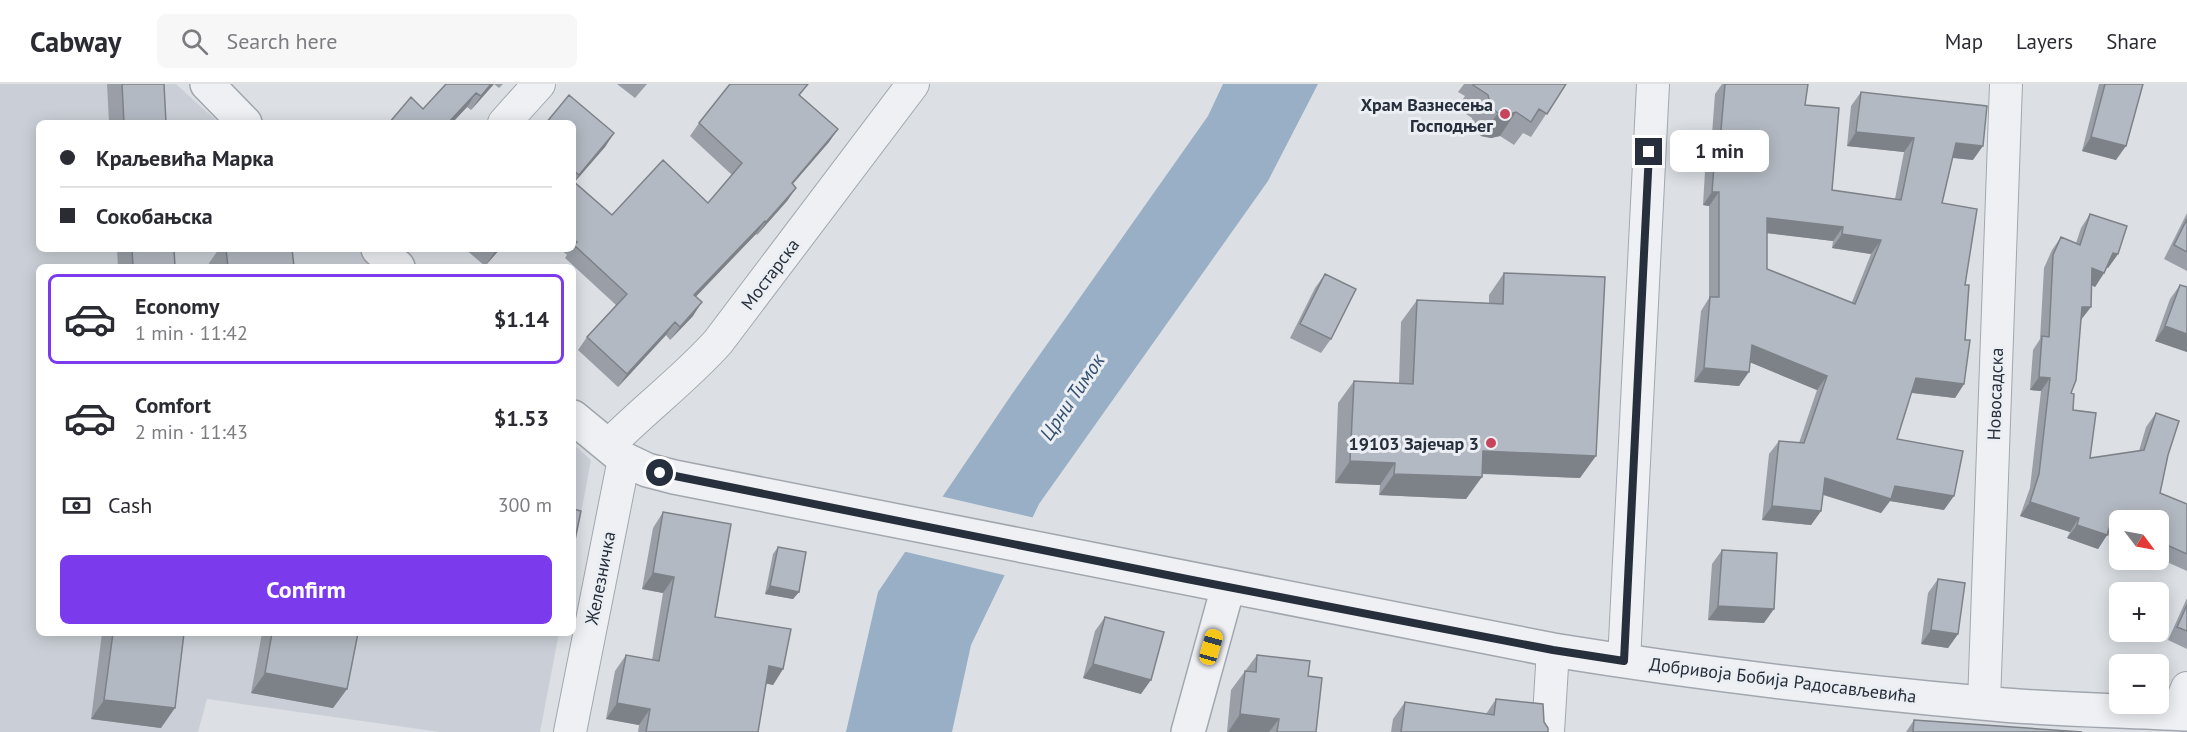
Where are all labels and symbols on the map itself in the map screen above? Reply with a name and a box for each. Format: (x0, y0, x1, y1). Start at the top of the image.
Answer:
place label: Храм Вазнесења Господњег (1361, 93, 1493, 137)
marker: Храм Вазнесења Господњег (1498, 107, 1512, 121)
callout: 1 min (1670, 131, 1769, 173)
route end (1635, 138, 1662, 165)
street label: Мостарска (736, 234, 804, 314)
street label: Новосадска (1982, 347, 2008, 441)
water label: Црни Тимок (1034, 348, 1111, 445)
place label: 19103 Зајечар 3 (1349, 432, 1479, 455)
marker: 19103 Зајечар 3 (1484, 436, 1498, 450)
route start (646, 459, 673, 486)
north arrow (2109, 510, 2169, 570)
street label: Железничка (579, 529, 620, 628)
car (1197, 627, 1225, 667)
street label: Добривоја Бобија Радосављевића (1648, 652, 1918, 708)

